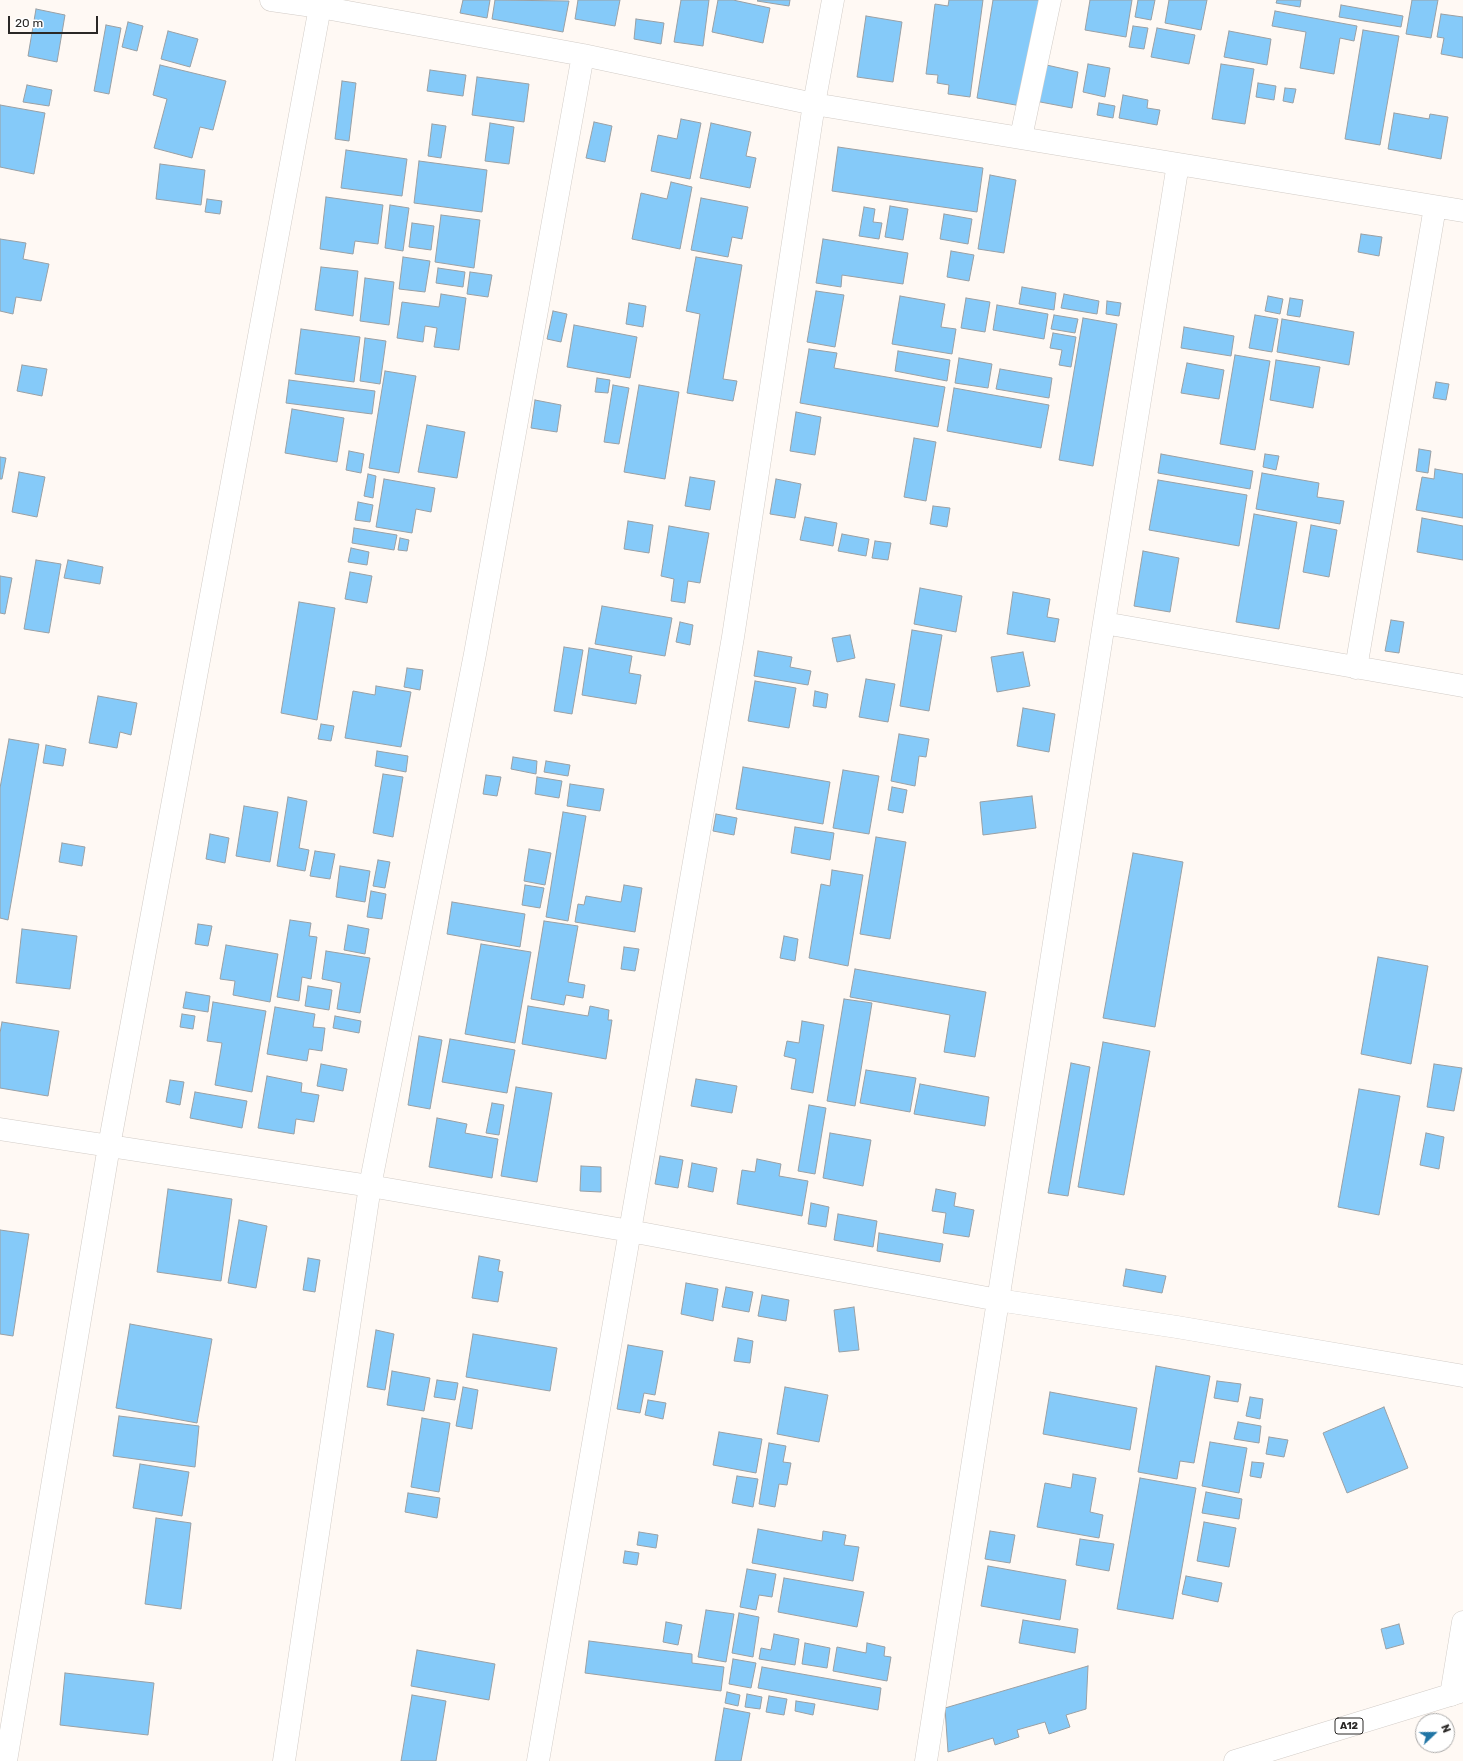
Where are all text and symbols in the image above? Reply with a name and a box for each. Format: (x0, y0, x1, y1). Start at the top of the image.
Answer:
scale bar (10, 8, 100, 34)
text: 20 m (15, 16, 43, 30)
north arrow (1415, 1713, 1455, 1753)
road number: A12 (1335, 1718, 1363, 1734)
text: N (1438, 1723, 1453, 1735)

